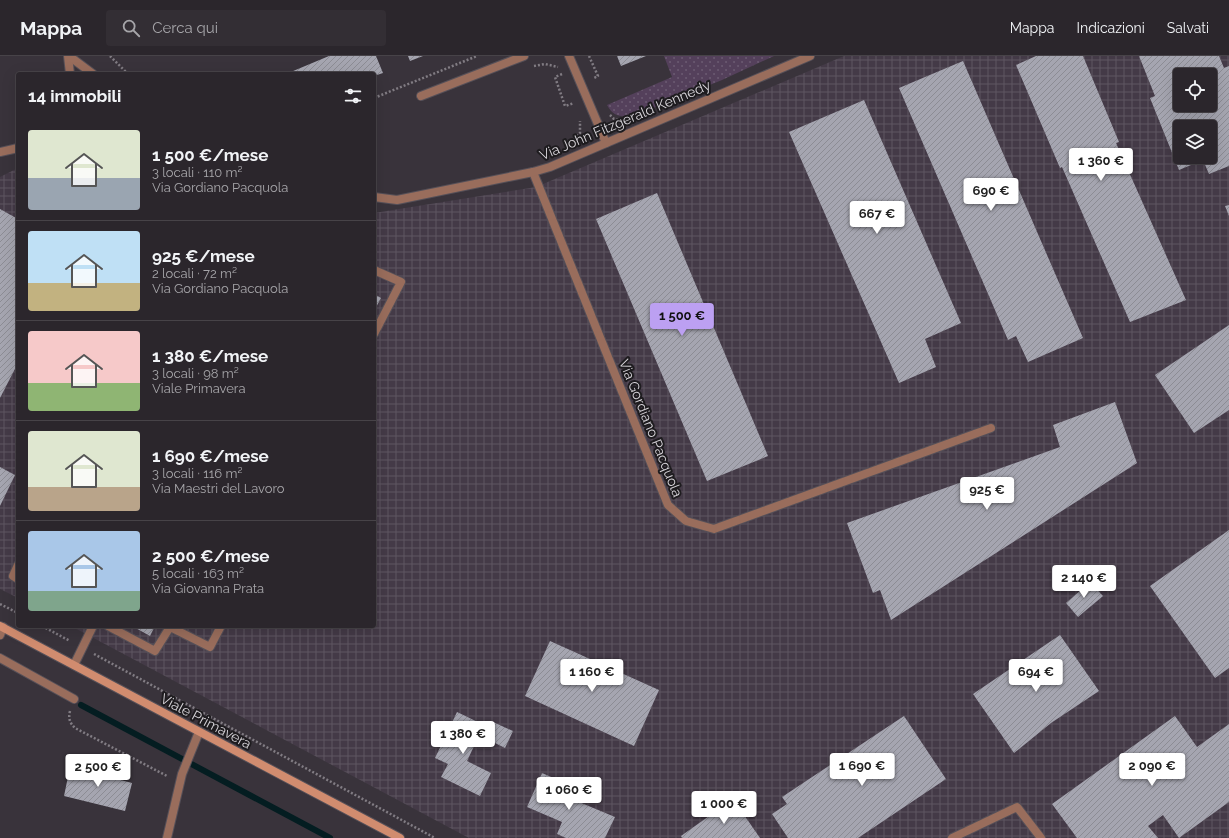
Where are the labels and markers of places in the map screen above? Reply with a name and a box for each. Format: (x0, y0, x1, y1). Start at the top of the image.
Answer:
pin: 1 360 € (1064, 148, 1138, 182)
pin: 690 € (963, 178, 1019, 212)
pin: 667 € (849, 201, 905, 235)
pin: 1 500 € (645, 303, 719, 337)
pin: 925 € (959, 477, 1015, 511)
pin: 2 140 € (1047, 565, 1121, 599)
pin: 1 160 € (555, 659, 629, 693)
pin: 694 € (1008, 659, 1064, 693)
pin: 1 380 € (426, 721, 500, 755)
pin: 1 690 € (825, 753, 899, 787)
pin: 2 090 € (1115, 753, 1189, 787)
pin: 2 500 € (61, 754, 135, 788)
pin: 1 060 € (532, 777, 606, 811)
pin: 1 000 € (687, 791, 761, 825)

